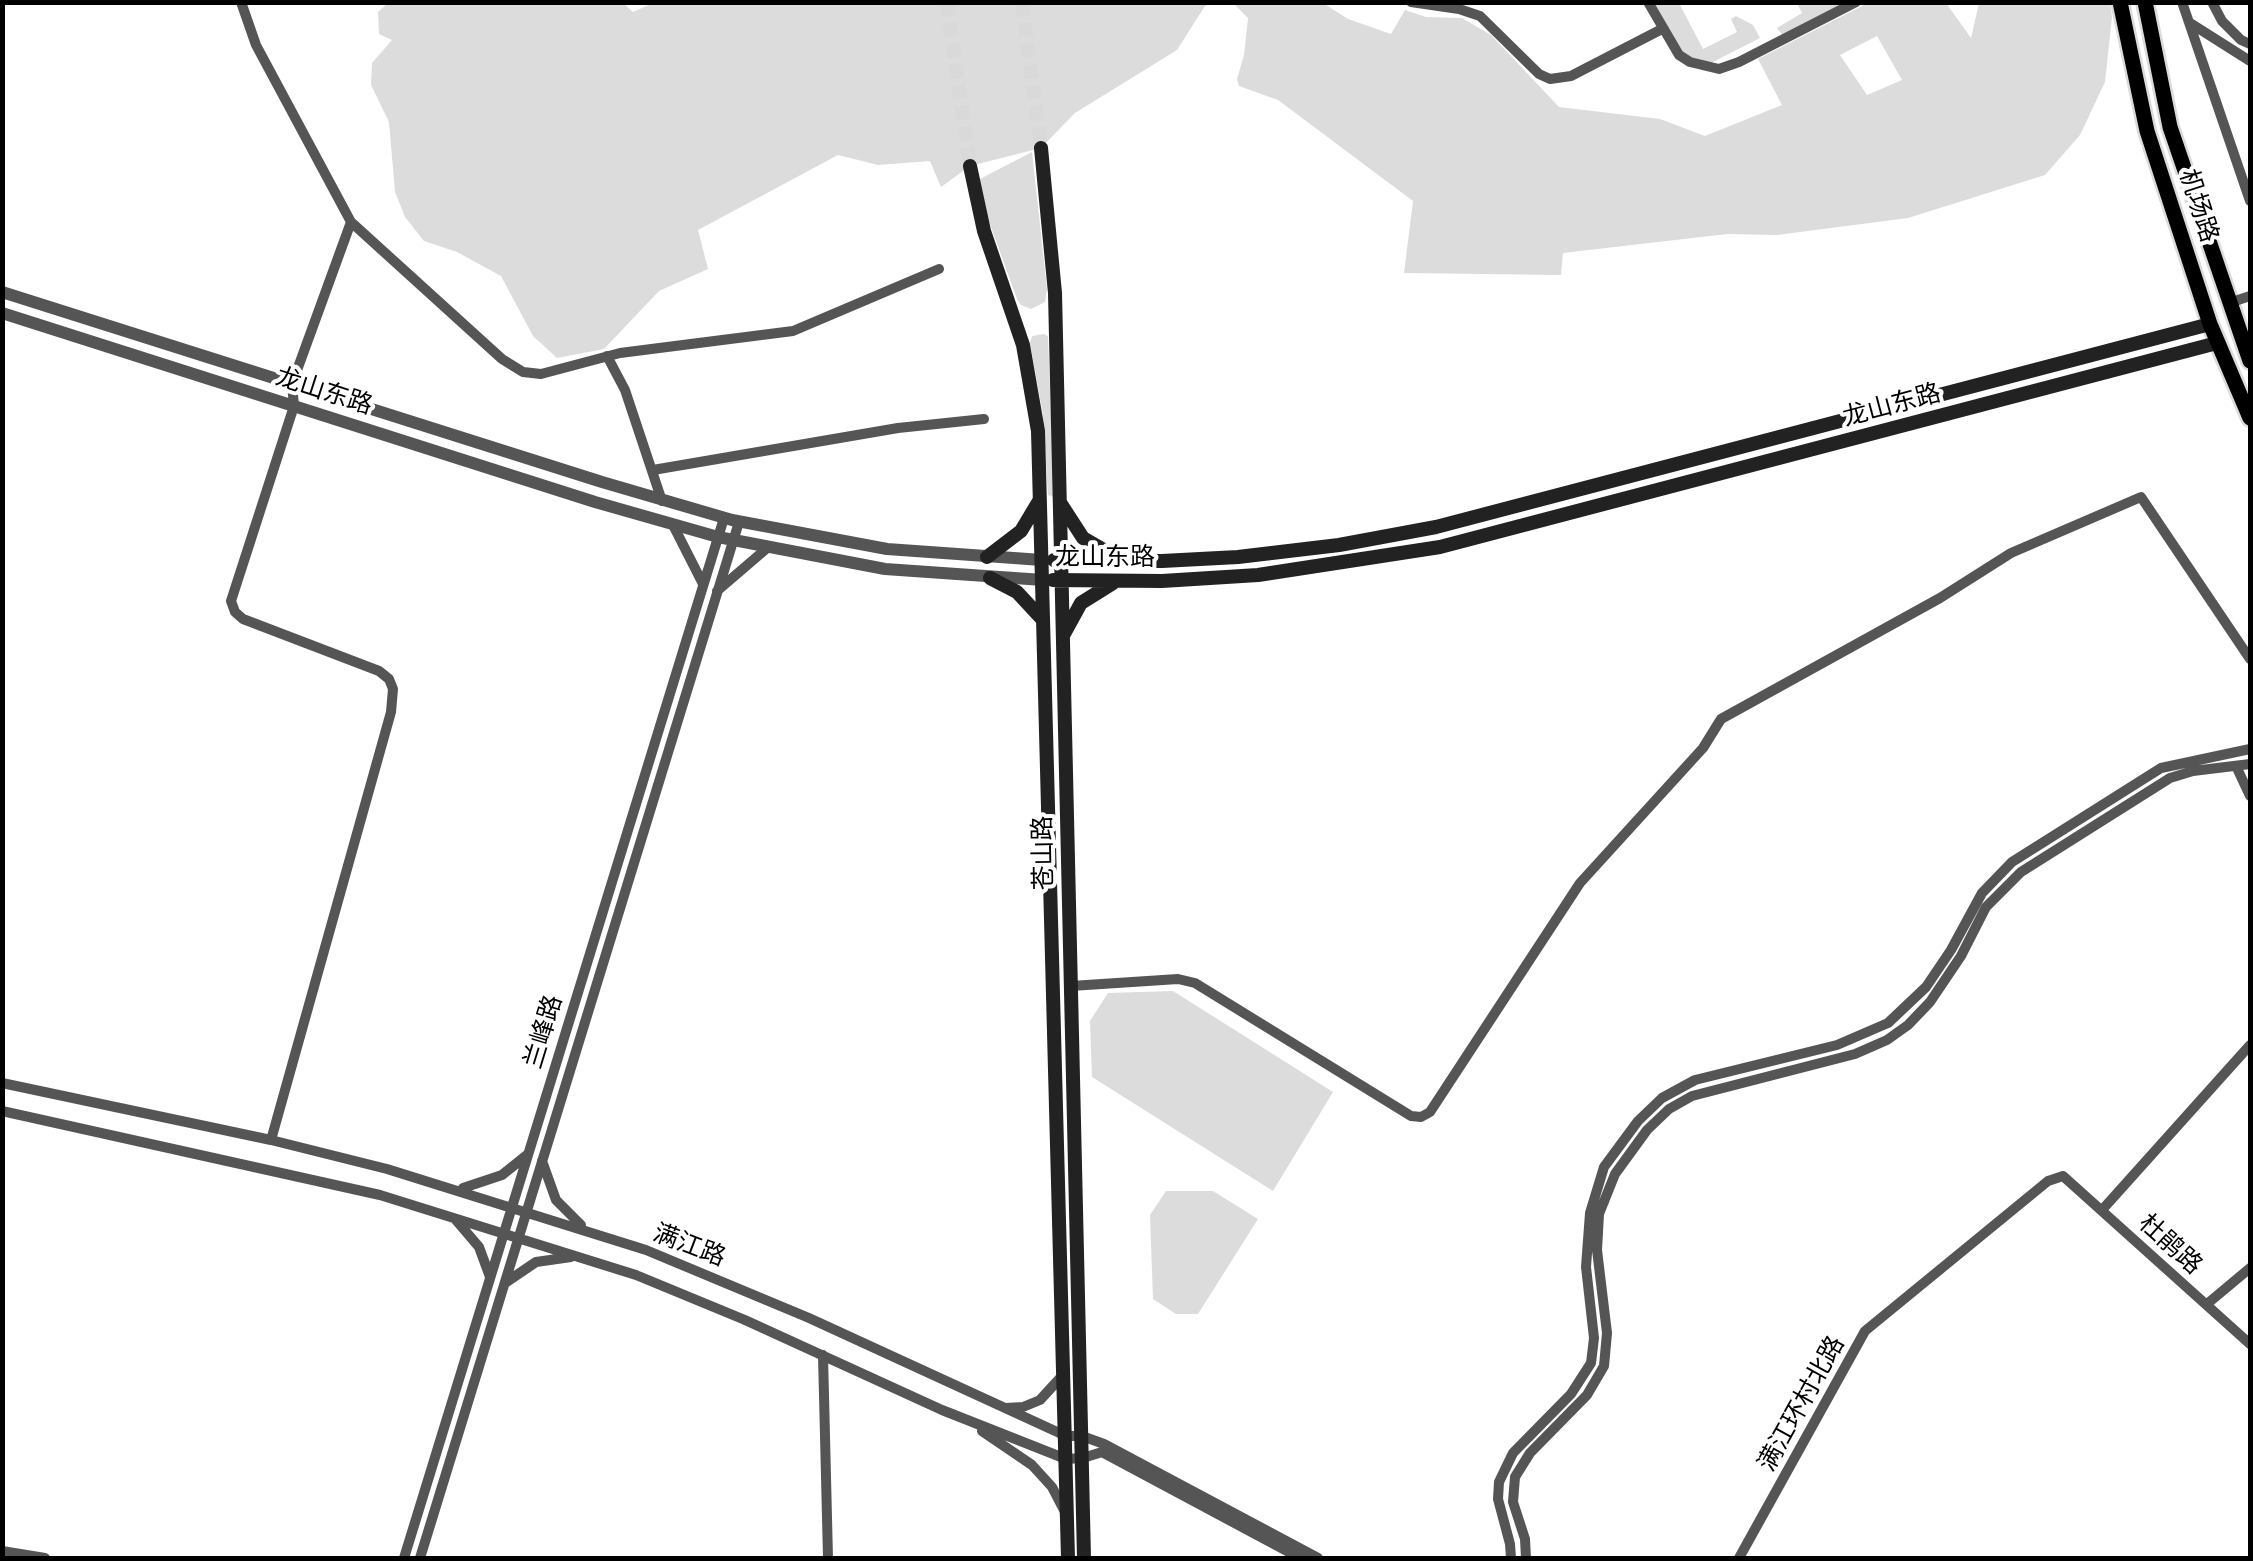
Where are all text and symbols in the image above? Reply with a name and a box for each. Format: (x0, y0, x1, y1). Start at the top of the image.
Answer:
street label: 机场路 (2172, 166, 2224, 246)
street label: 龙山东路 (272, 362, 376, 422)
street label: 龙山东路 (1840, 379, 1944, 433)
street label: 龙山东路 (1055, 543, 1155, 573)
street label: 苍山路 (1028, 815, 1060, 891)
street label: 兰峰路 (519, 992, 569, 1072)
street label: 杜鹃路 (2132, 1209, 2208, 1281)
street label: 满江路 (649, 1219, 729, 1273)
street label: 满江环村北路 (1753, 1331, 1851, 1477)

